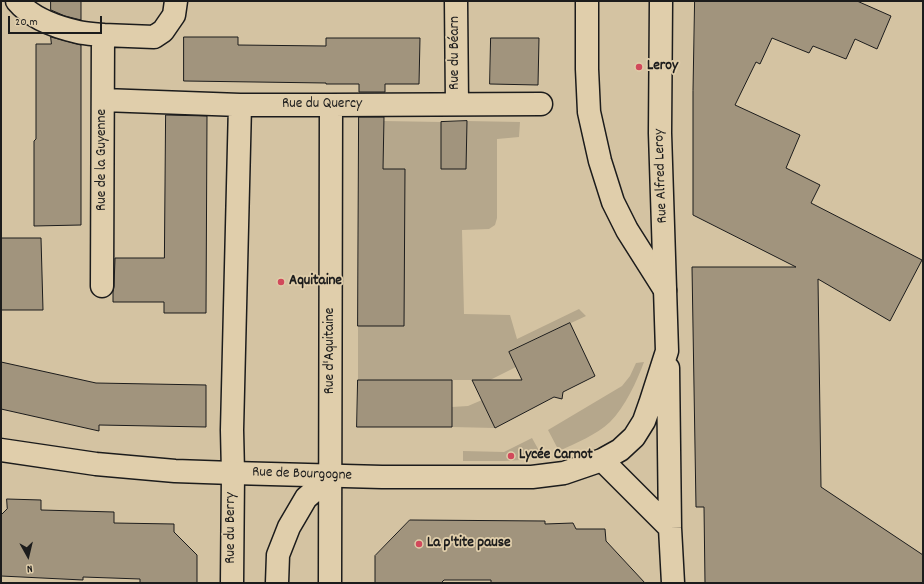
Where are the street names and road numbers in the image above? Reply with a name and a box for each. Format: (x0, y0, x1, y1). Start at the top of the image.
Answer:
street label: Rue du Béarn (447, 16, 465, 90)
street label: Rue du Quercy (282, 96, 362, 114)
street label: Rue de la Guyenne (94, 109, 112, 211)
street label: Rue Alfred Leroy (651, 128, 673, 224)
street label: Rue d'Aquitaine (322, 308, 340, 394)
street label: Rue de Bourgogne (252, 464, 352, 486)
street label: Rue du Berry (223, 492, 241, 564)

